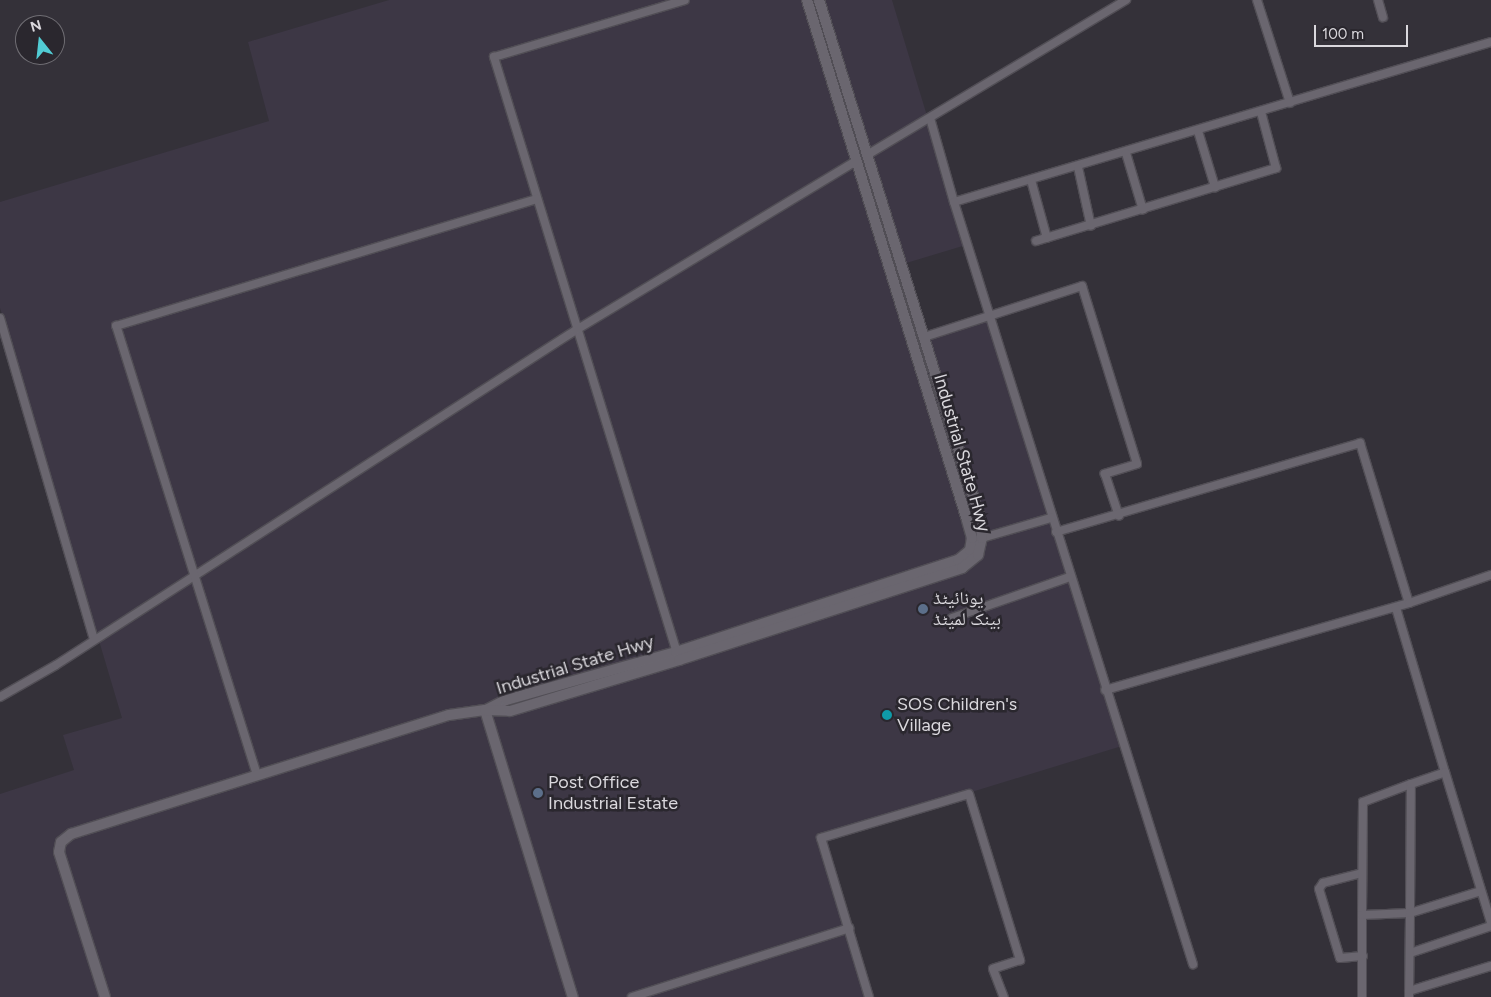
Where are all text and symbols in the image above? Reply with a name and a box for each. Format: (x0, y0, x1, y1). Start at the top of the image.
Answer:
north arrow (15, 15, 65, 65)
scale bar (1316, 15, 1410, 47)
text: N (28, 16, 44, 36)
text: 100 m (1322, 25, 1364, 43)
street label: Industrial State Hwy (929, 371, 995, 535)
place label: یونائیٹڈ بینک لمیٹڈ (933, 588, 1001, 630)
marker: یونائیٹڈ بینک لمیٹڈ (917, 603, 929, 615)
street label: Industrial State Hwy (494, 631, 656, 699)
place label: SOS Children's Village (897, 694, 1017, 736)
marker: SOS Children's Village (881, 709, 893, 721)
place label: Post Office Industrial Estate (548, 772, 678, 814)
marker: Post Office Industrial Estate (532, 787, 544, 799)

